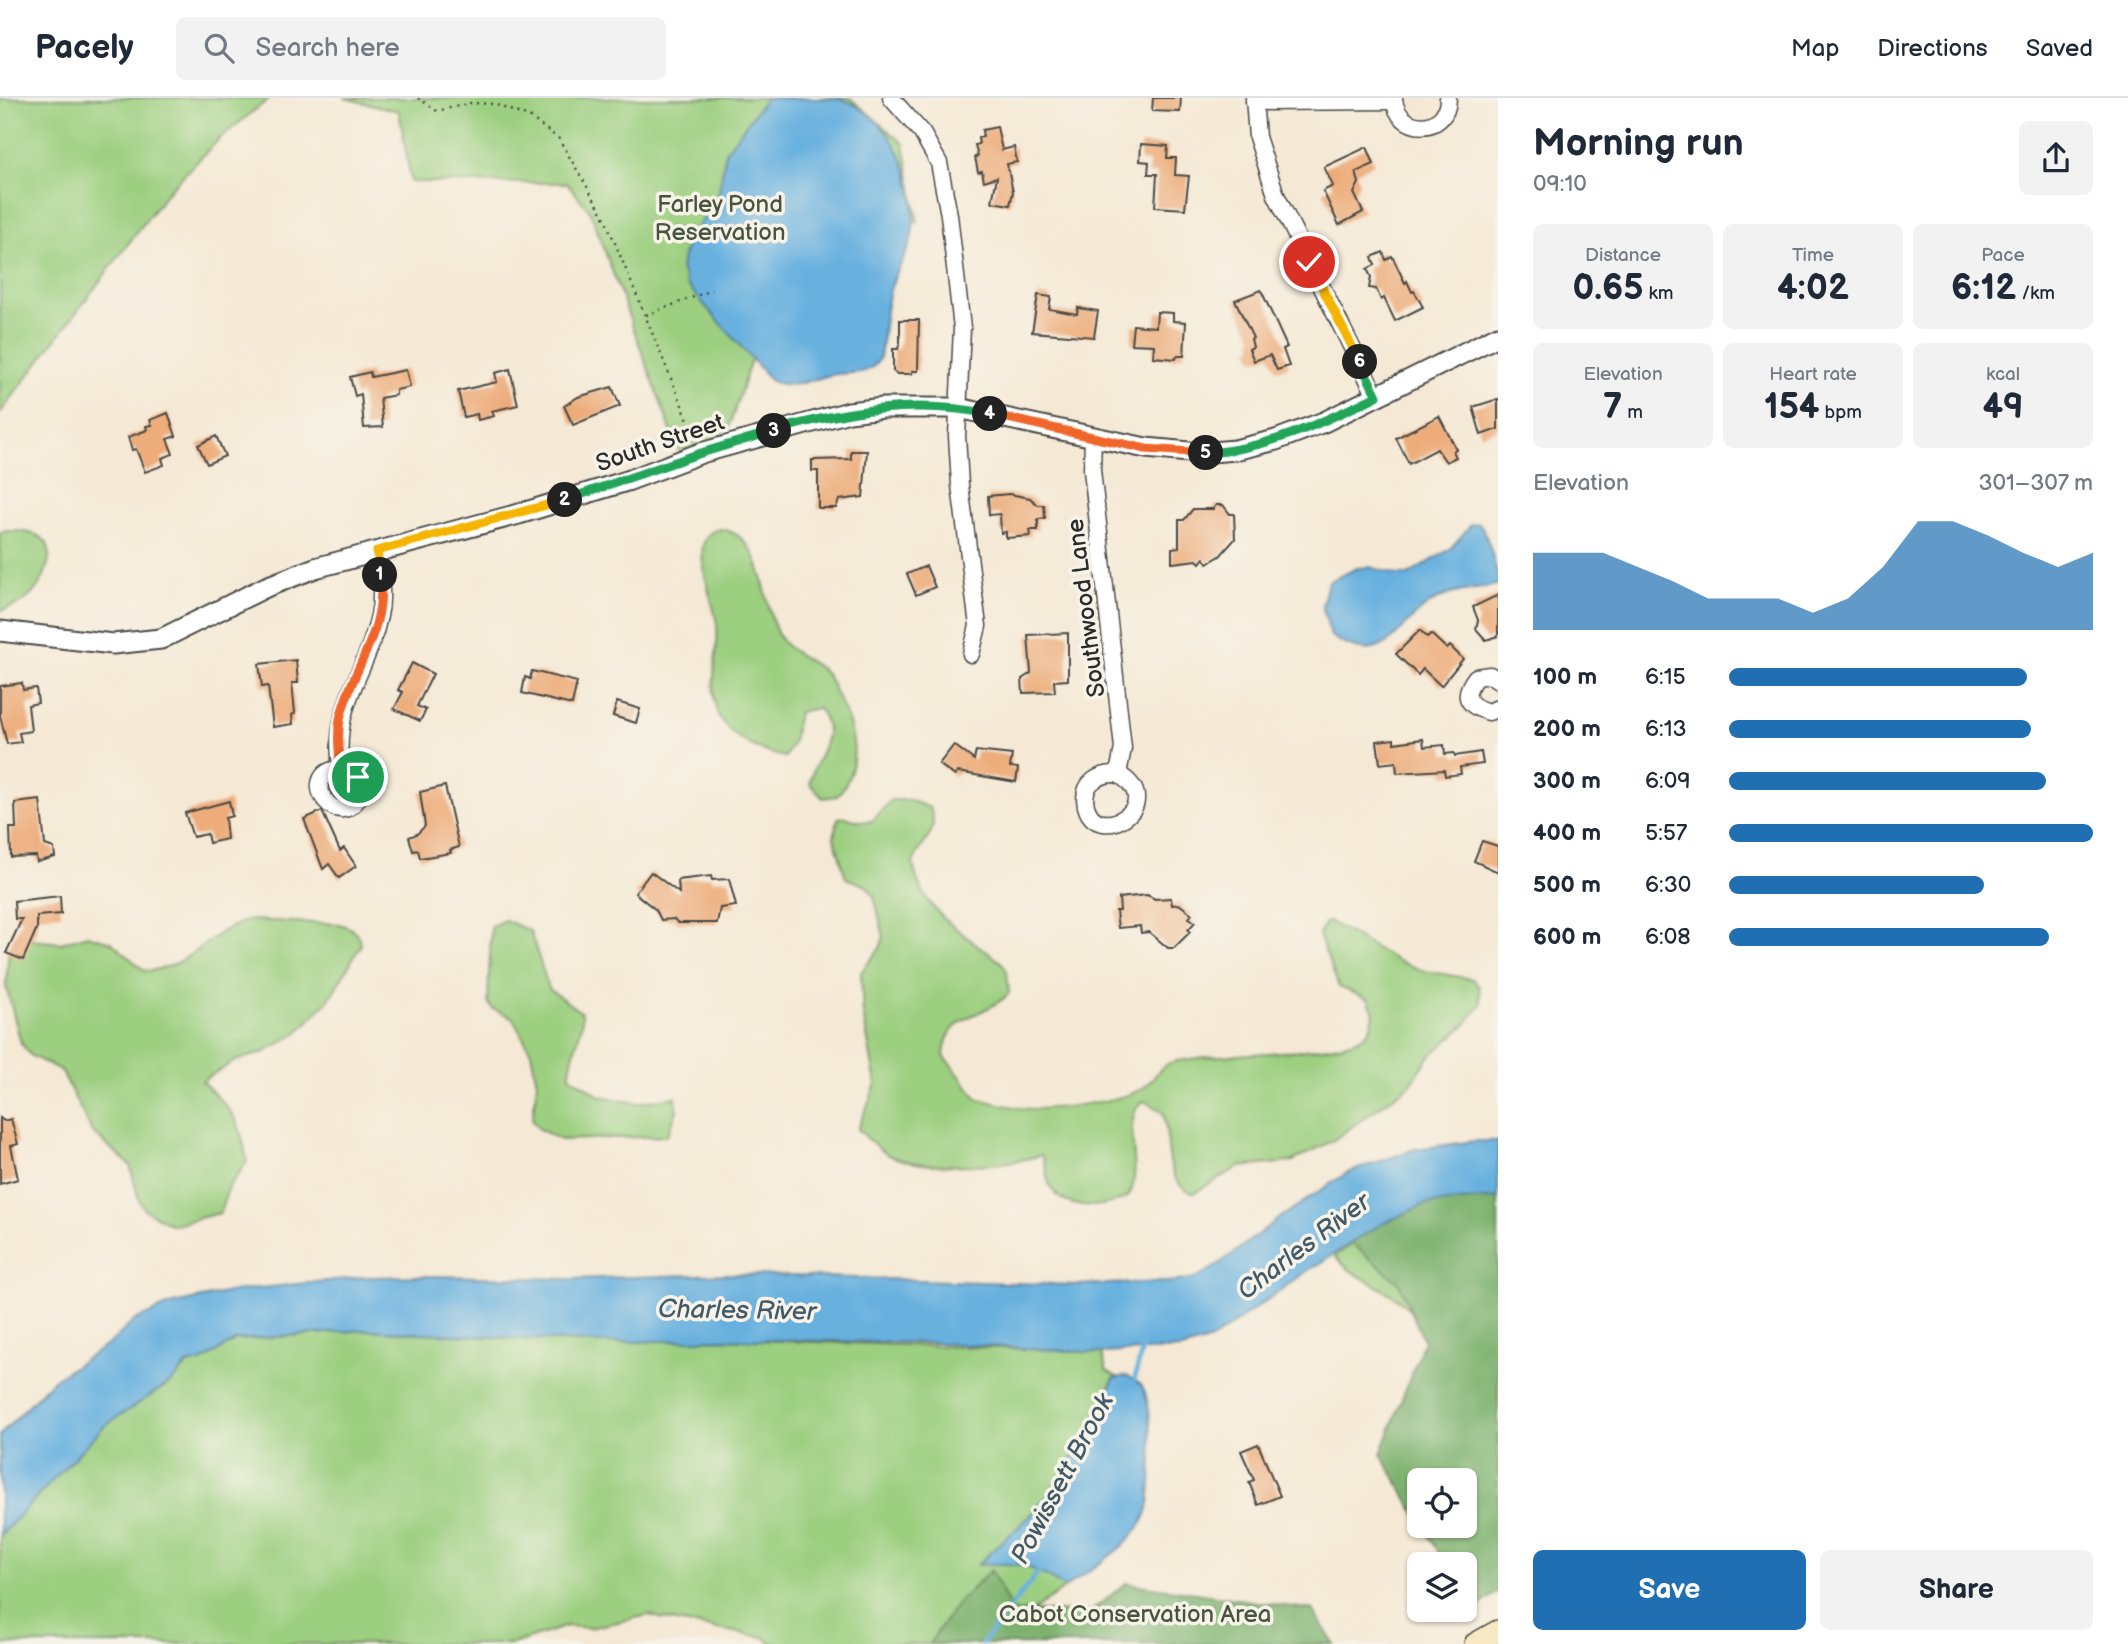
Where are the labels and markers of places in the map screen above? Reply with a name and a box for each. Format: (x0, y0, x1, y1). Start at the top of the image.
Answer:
pin (1279, 232, 1339, 292)
pin: 6 (1342, 344, 1378, 380)
pin: 4 (972, 396, 1007, 432)
pin: 3 (756, 414, 792, 448)
pin: 5 (1188, 436, 1224, 470)
pin: 2 (548, 482, 582, 518)
pin: 1 (362, 558, 398, 592)
pin (328, 747, 388, 807)

